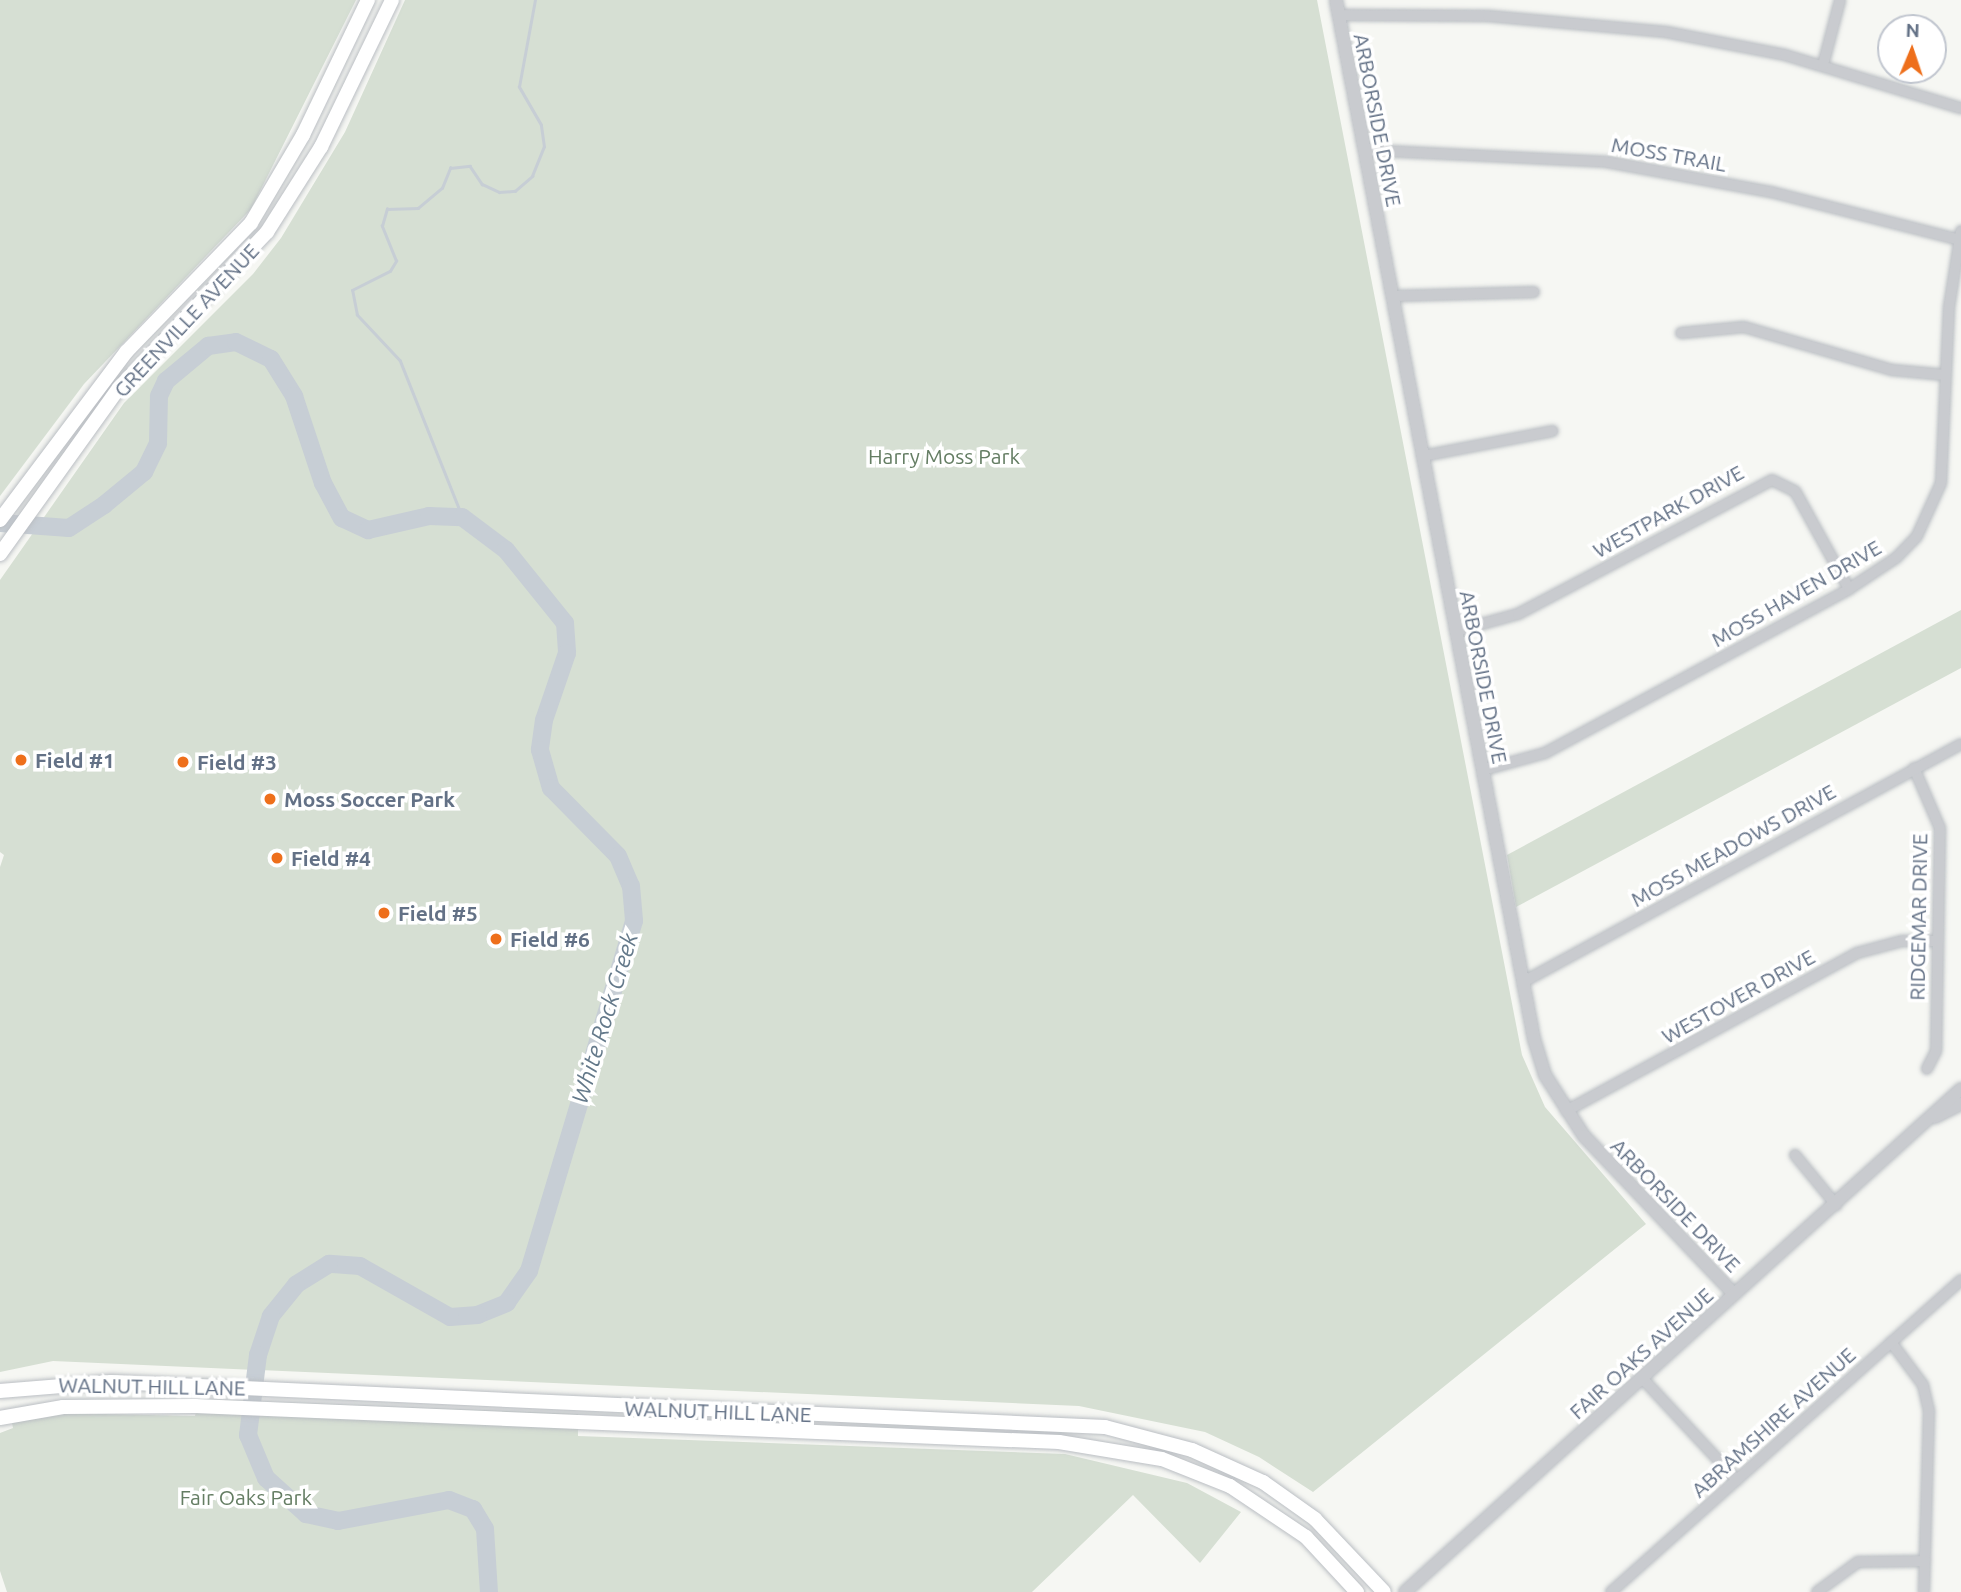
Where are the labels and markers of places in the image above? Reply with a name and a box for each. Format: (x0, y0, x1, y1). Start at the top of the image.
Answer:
place label: Field #1 (35, 747, 115, 773)
place label: Field #3 (197, 749, 277, 775)
marker: Field #1 (13, 752, 29, 768)
marker: Field #3 (175, 754, 191, 770)
place label: Moss Soccer Park (284, 786, 455, 812)
marker: Moss Soccer Park (262, 791, 278, 807)
place label: Field #4 (291, 845, 371, 871)
marker: Field #4 (269, 850, 285, 866)
place label: Field #5 (398, 900, 478, 926)
marker: Field #5 (376, 905, 392, 921)
place label: Field #6 (510, 926, 590, 952)
marker: Field #6 (488, 931, 504, 947)

